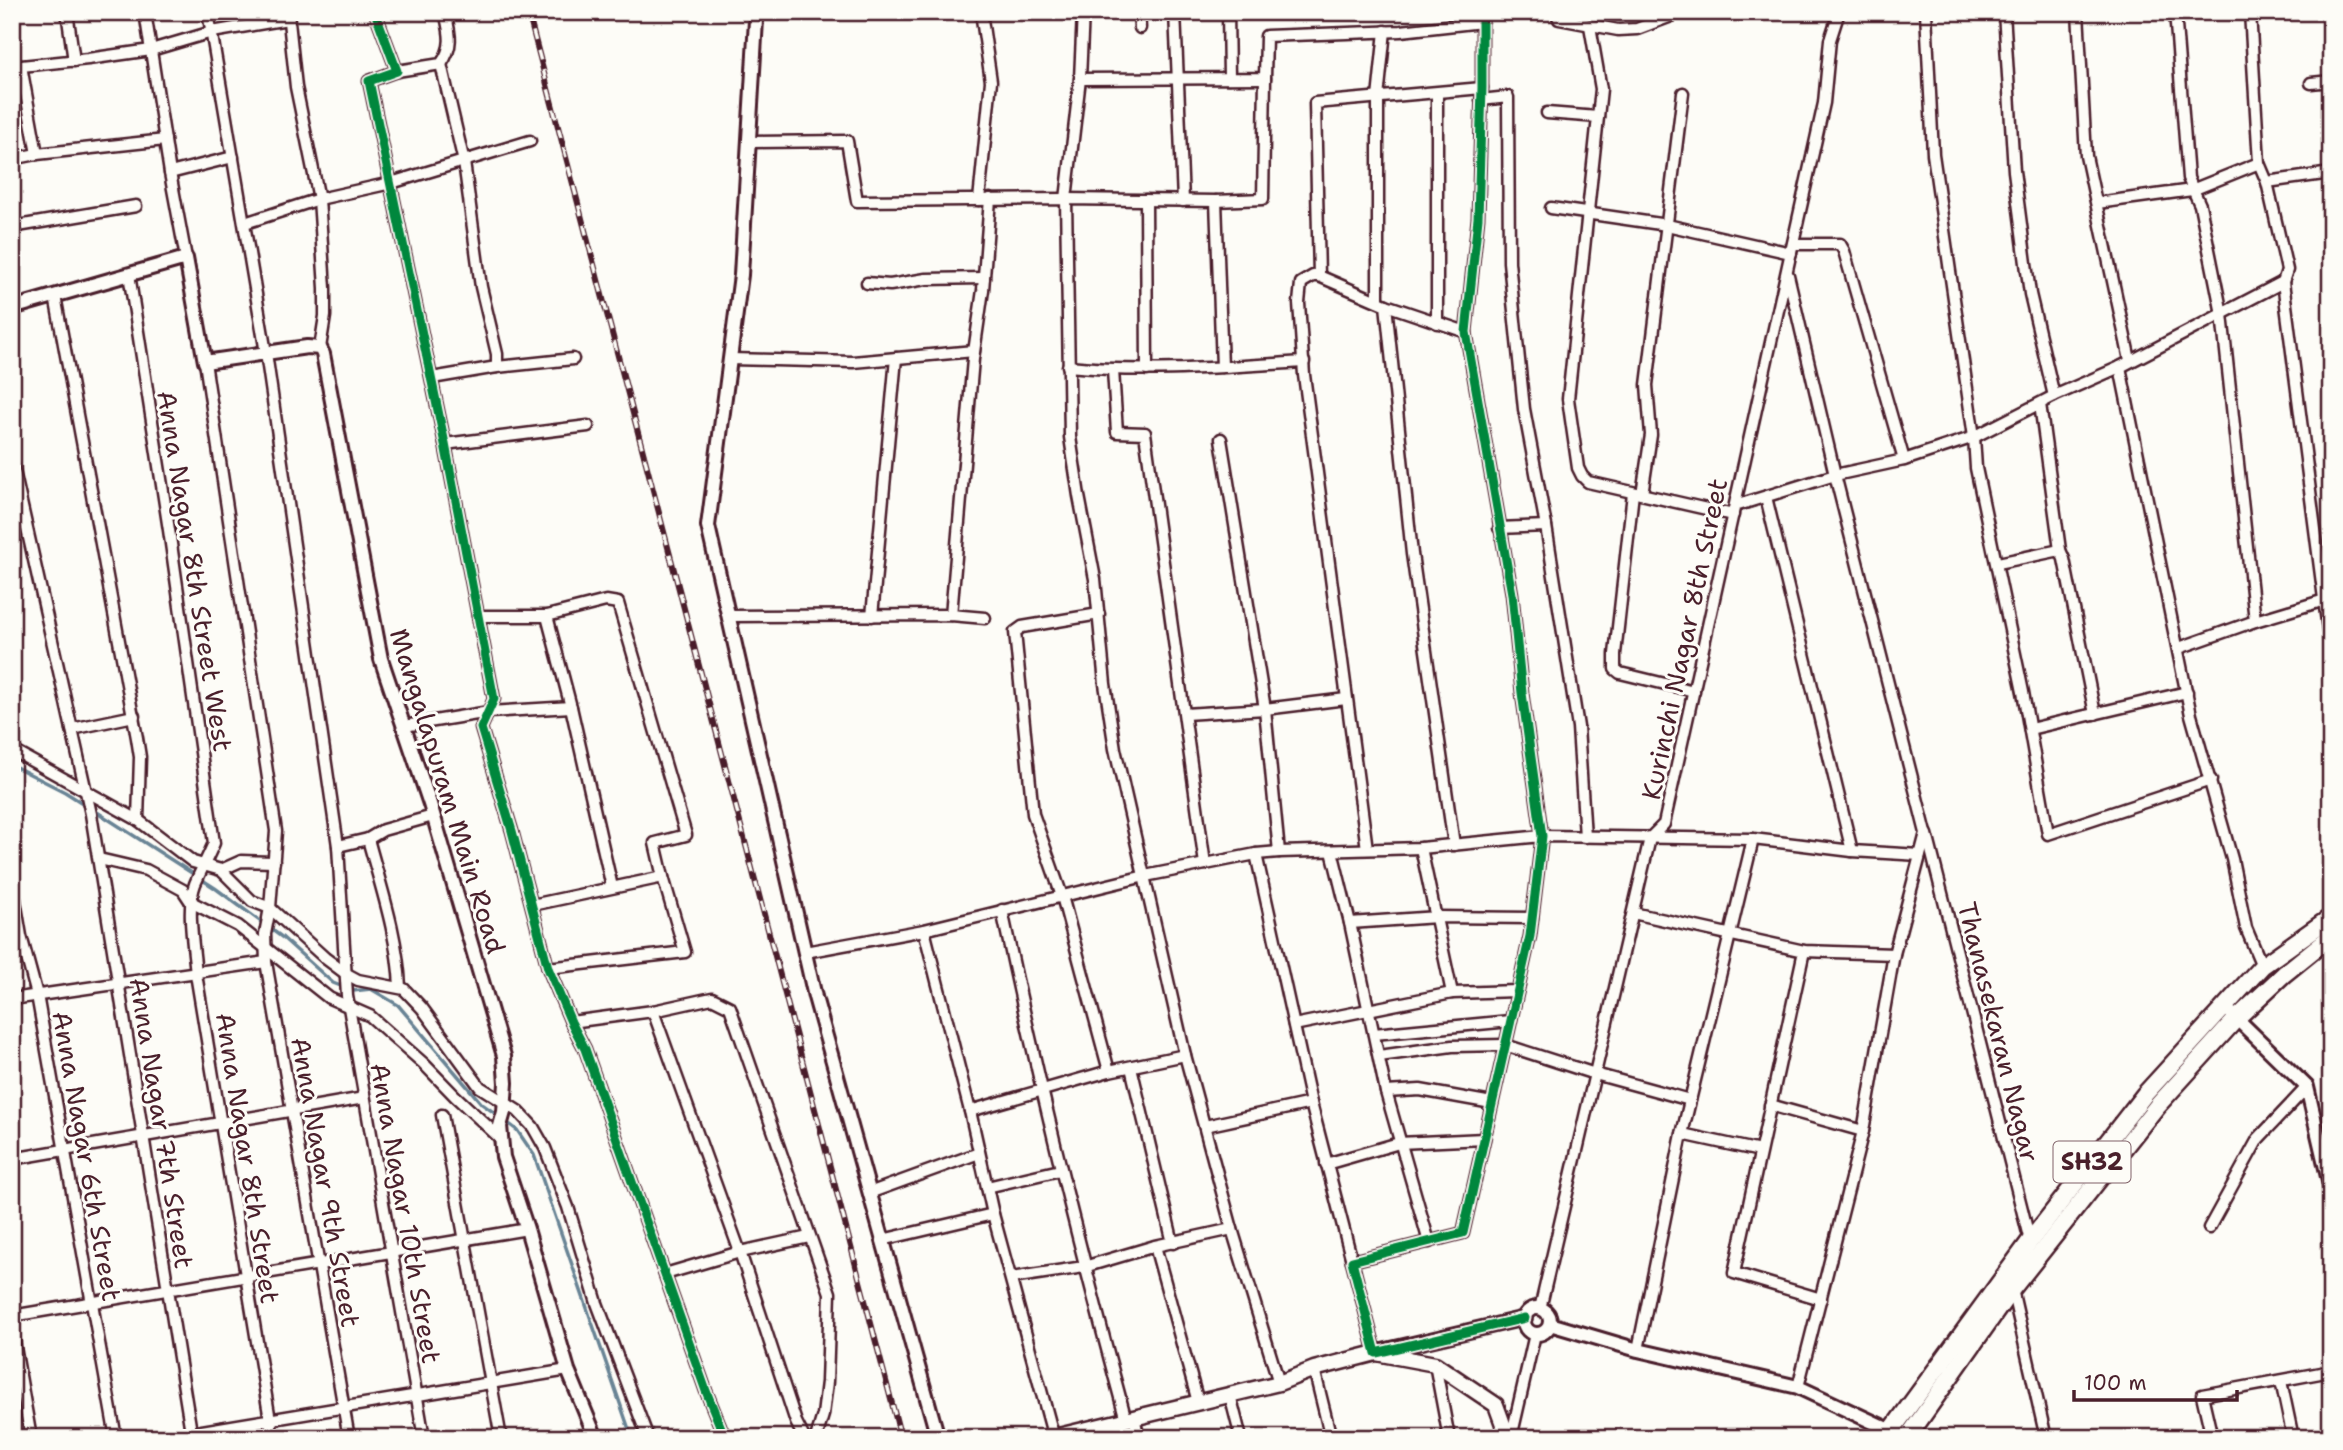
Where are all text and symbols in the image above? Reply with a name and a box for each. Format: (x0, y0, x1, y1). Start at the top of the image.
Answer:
street label: Anna Nagar 8th Street West (149, 388, 241, 754)
street label: Kurinchi Nagar 8th Street (1633, 475, 1735, 803)
street label: Mangalapuram Main Road (382, 624, 514, 958)
street label: Thanasekaran Nagar (1950, 898, 2048, 1166)
street label: Anna Nagar 7th Street (122, 975, 202, 1271)
street label: Anna Nagar 6th Street (44, 1008, 130, 1304)
street label: Anna Nagar 8th Street (208, 1010, 288, 1306)
street label: Anna Nagar 9th Street (283, 1034, 369, 1330)
street label: Anna Nagar 10th Street (362, 1060, 450, 1366)
road number: SH32 (2054, 1142, 2130, 1182)
scale bar (2074, 1359, 2236, 1403)
text: 100 m (2084, 1369, 2147, 1397)

